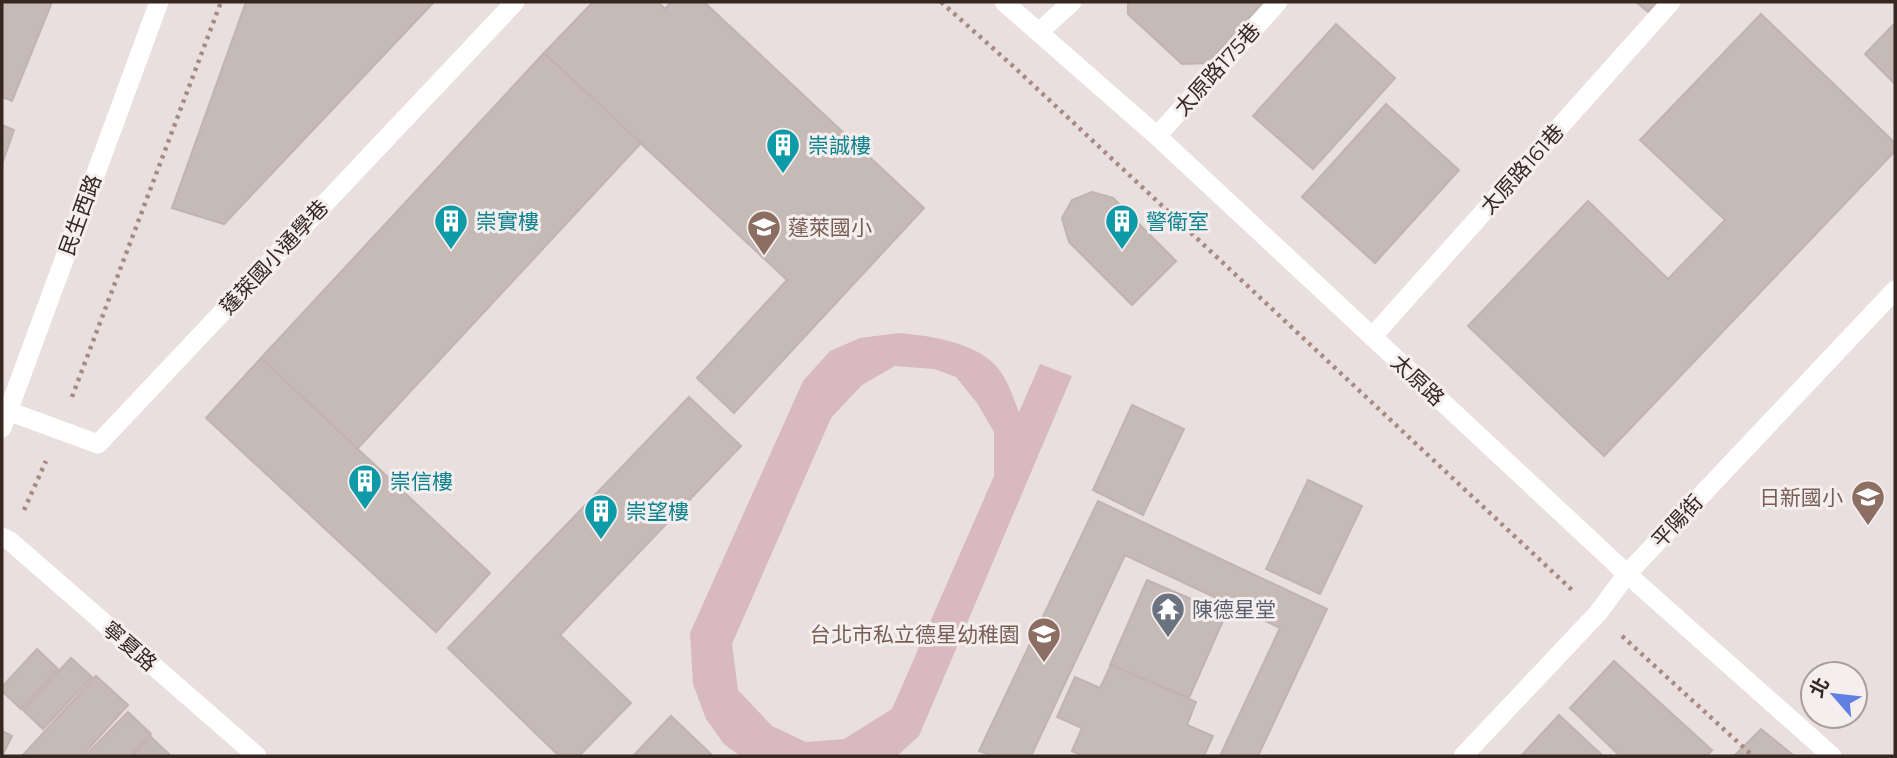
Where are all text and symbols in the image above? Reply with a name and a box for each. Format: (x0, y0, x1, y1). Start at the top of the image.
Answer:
street label: 太原路175巷 (1169, 18, 1265, 120)
street label: 太原路161巷 (1475, 119, 1569, 219)
building icon: 崇誠樓 (764, 126, 802, 175)
place label: 崇誠樓 (808, 133, 871, 158)
street label: 民生西路 (54, 171, 106, 259)
street label: 蓬萊國小通學巷 (215, 195, 333, 319)
building icon: 崇實樓 (432, 202, 470, 251)
building icon: 警衛室 (1103, 202, 1141, 251)
school or university icon: 蓬萊國小 (745, 208, 783, 257)
place label: 崇實樓 (476, 209, 539, 234)
place label: 警衛室 (1146, 209, 1209, 234)
place label: 蓬萊國小 (788, 215, 872, 240)
street label: 太原路 (1386, 349, 1450, 411)
building icon: 崇信樓 (346, 462, 384, 511)
place label: 崇信樓 (390, 469, 453, 494)
school or university icon: 日新國小 (1849, 478, 1887, 527)
place label: 日新國小 (1759, 485, 1843, 510)
street label: 平陽街 (1646, 489, 1708, 553)
building icon: 崇望樓 (582, 492, 620, 541)
place label: 崇望樓 (626, 499, 689, 524)
temple icon: 陳德星堂 (1149, 590, 1187, 639)
place label: 陳德星堂 (1192, 597, 1276, 622)
school or university icon: 台北市私立德星幼稚園 (1025, 615, 1063, 664)
street label: 寧夏路 (98, 616, 162, 676)
place label: 台北市私立德星幼稚園 (810, 622, 1020, 647)
north arrow (1799, 660, 1869, 730)
text: 北 (1805, 673, 1834, 701)

